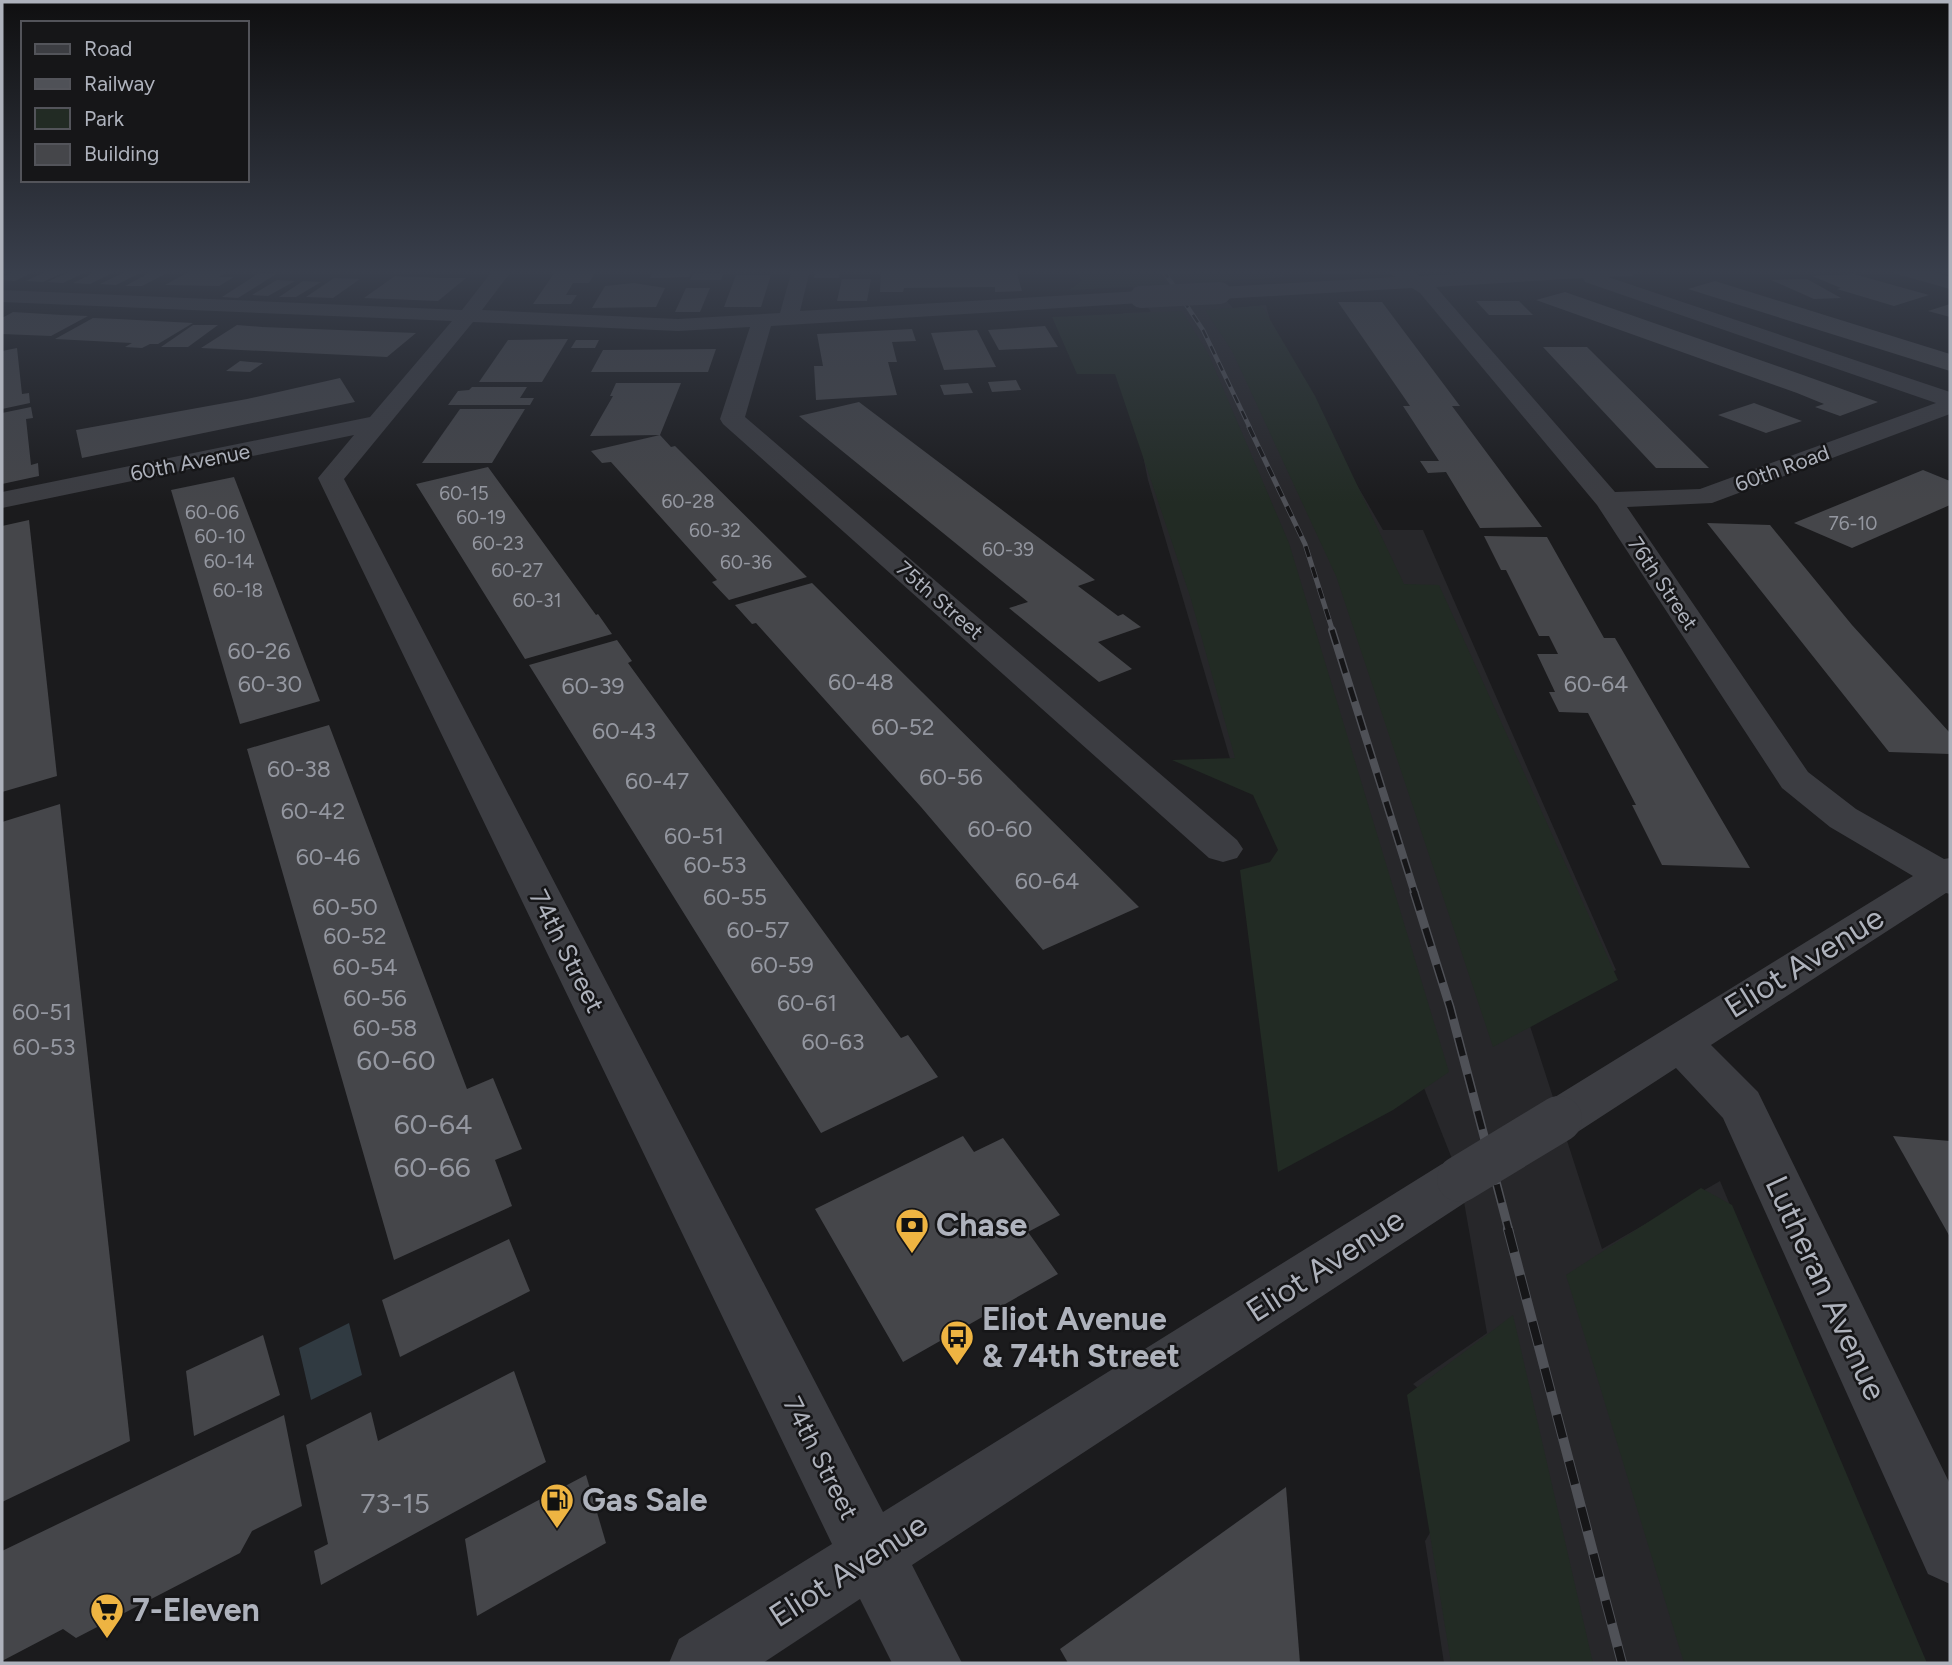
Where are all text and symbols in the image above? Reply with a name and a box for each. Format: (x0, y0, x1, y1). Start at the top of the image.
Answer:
legend (21, 21, 248, 182)
text: Road (84, 36, 132, 61)
text: Railway (84, 71, 155, 96)
text: Park (84, 106, 125, 131)
text: Building (84, 141, 159, 166)
street label: 60th Avenue (128, 438, 252, 486)
street label: 60th Road (1731, 439, 1833, 497)
house number: 60-15 (439, 482, 489, 505)
house number: 60-28 (661, 490, 715, 513)
house number: 60-06 (185, 501, 239, 524)
house number: 60-19 (456, 506, 506, 529)
house number: 76-10 (1829, 512, 1877, 535)
house number: 60-32 (689, 519, 741, 542)
house number: 60-10 (195, 525, 245, 548)
house number: 60-23 (472, 532, 524, 555)
street label: 76th Street (1623, 532, 1703, 634)
house number: 60-39 (982, 538, 1034, 561)
house number: 60-14 (204, 550, 254, 573)
house number: 60-36 (720, 551, 772, 574)
street label: 75th Street (891, 555, 989, 645)
house number: 60-27 (491, 559, 543, 582)
house number: 60-18 (213, 579, 263, 602)
house number: 60-31 (512, 589, 562, 612)
house number: 60-26 (227, 637, 291, 665)
house number: 60-48 (828, 668, 894, 696)
house number: 60-30 (238, 670, 302, 698)
house number: 60-64 (1564, 670, 1628, 698)
house number: 60-39 (562, 672, 624, 700)
house number: 60-52 (871, 713, 935, 741)
house number: 60-43 (592, 717, 656, 745)
house number: 60-38 (267, 755, 331, 783)
house number: 60-56 (919, 763, 983, 791)
house number: 60-47 (625, 767, 689, 795)
house number: 60-42 (281, 797, 345, 825)
house number: 60-60 (967, 815, 1033, 843)
house number: 60-51 (664, 822, 724, 850)
house number: 60-46 (296, 843, 360, 871)
house number: 60-53 (683, 851, 747, 879)
house number: 60-64 (1015, 867, 1079, 895)
house number: 60-55 (703, 883, 767, 911)
street label: 74th Street (522, 884, 612, 1018)
house number: 60-50 (312, 893, 378, 921)
street label: Eliot Avenue (1718, 898, 1890, 1026)
house number: 60-57 (727, 916, 789, 944)
house number: 60-52 (323, 922, 387, 950)
house number: 60-59 (750, 951, 814, 979)
house number: 60-54 (333, 953, 397, 981)
house number: 60-56 (343, 984, 407, 1012)
house number: 60-61 (777, 989, 837, 1017)
house number: 60-51 (12, 998, 72, 1026)
house number: 60-58 (353, 1014, 417, 1042)
house number: 60-63 (802, 1028, 864, 1056)
house number: 60-53 (12, 1033, 76, 1061)
house number: 60-60 (356, 1043, 436, 1077)
house number: 60-64 (394, 1107, 472, 1141)
house number: 60-66 (393, 1150, 471, 1184)
street label: Lutheran Avenue (1757, 1170, 1895, 1406)
street label: Eliot Avenue (1239, 1200, 1411, 1330)
bank icon: Chase (893, 1206, 931, 1255)
place label: Chase (936, 1206, 1027, 1244)
place label: Eliot Avenue & 74th Street (982, 1300, 1180, 1375)
bus stop icon: Eliot Avenue & 74th Street (938, 1318, 976, 1367)
street label: 74th Street (776, 1391, 866, 1525)
fuel station icon: Gas Sale (538, 1481, 576, 1530)
place label: Gas Sale (582, 1481, 708, 1519)
house number: 73-15 (360, 1486, 430, 1520)
street label: Eliot Avenue (762, 1505, 934, 1635)
supermarket icon: 7-Eleven (88, 1591, 126, 1640)
place label: 7-Eleven (132, 1591, 260, 1629)

